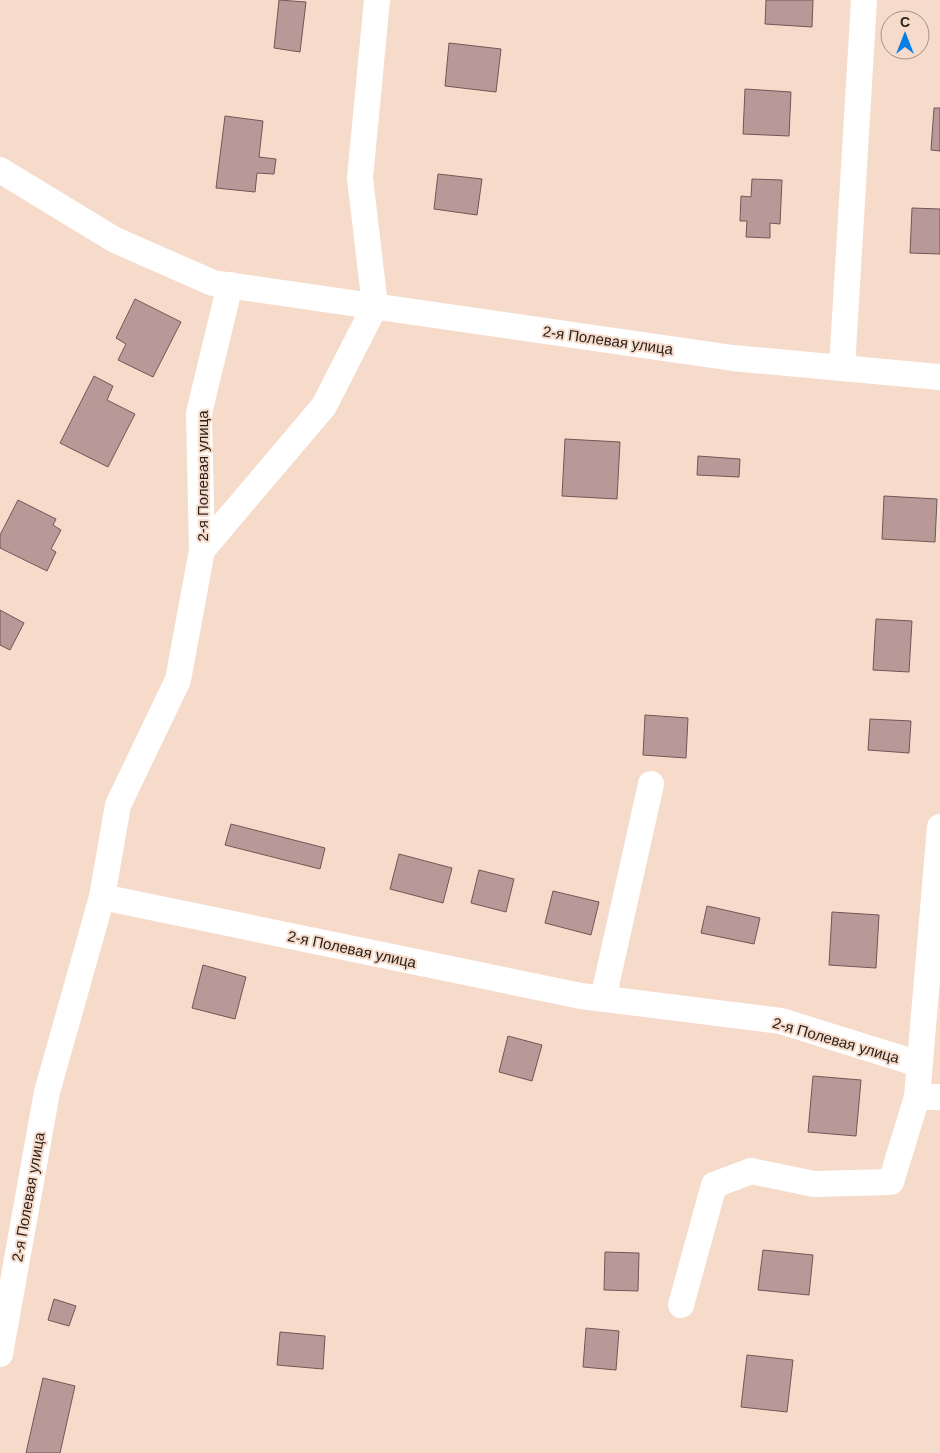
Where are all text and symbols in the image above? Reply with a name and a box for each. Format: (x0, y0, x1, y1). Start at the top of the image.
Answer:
north arrow (880, 10, 930, 60)
text: С (900, 14, 910, 30)
street label: 2-я Полевая улица (542, 322, 675, 358)
street label: 2-я Полевая улица (194, 410, 211, 542)
street label: 2-я Полевая улица (286, 927, 419, 971)
street label: 2-я Полевая улица (771, 1014, 902, 1066)
street label: 2-я Полевая улица (8, 1130, 48, 1263)

